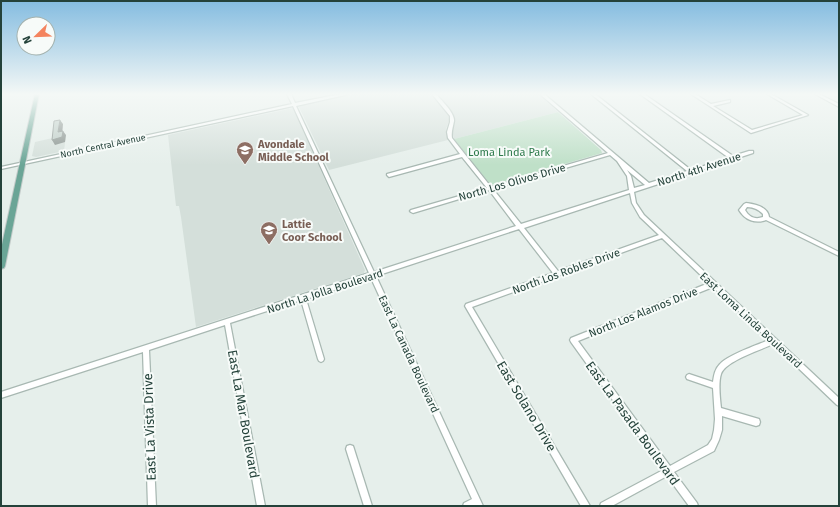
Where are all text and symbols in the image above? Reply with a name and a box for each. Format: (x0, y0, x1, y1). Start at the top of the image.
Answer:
north arrow (16, 16, 56, 56)
text: N (20, 34, 35, 46)
street label: North Central Avenue (59, 132, 147, 160)
place label: Avondale Middle School (257, 138, 330, 164)
school or university icon: Avondale Middle School (235, 140, 255, 165)
park label: Loma Linda Park (468, 146, 550, 159)
street label: North 4th Avenue (656, 150, 743, 189)
street label: North Los Olivos Drive (457, 161, 567, 204)
place label: Lattie Coor School (282, 218, 343, 244)
school or university icon: Lattie Coor School (259, 220, 279, 245)
street label: North Los Robles Drive (511, 246, 622, 297)
street label: North La Jolla Boulevard (266, 267, 385, 316)
street label: East Loma Linda Boulevard (697, 270, 804, 371)
street label: North Los Alamos Drive (587, 285, 700, 340)
street label: East La Canada Boulevard (376, 293, 442, 415)
street label: East La Mar Boulevard (225, 349, 262, 479)
street label: East Solano Drive (494, 358, 559, 454)
street label: East La Pasada Boulevard (583, 358, 683, 488)
street label: East La Vista Drive (140, 373, 159, 481)

